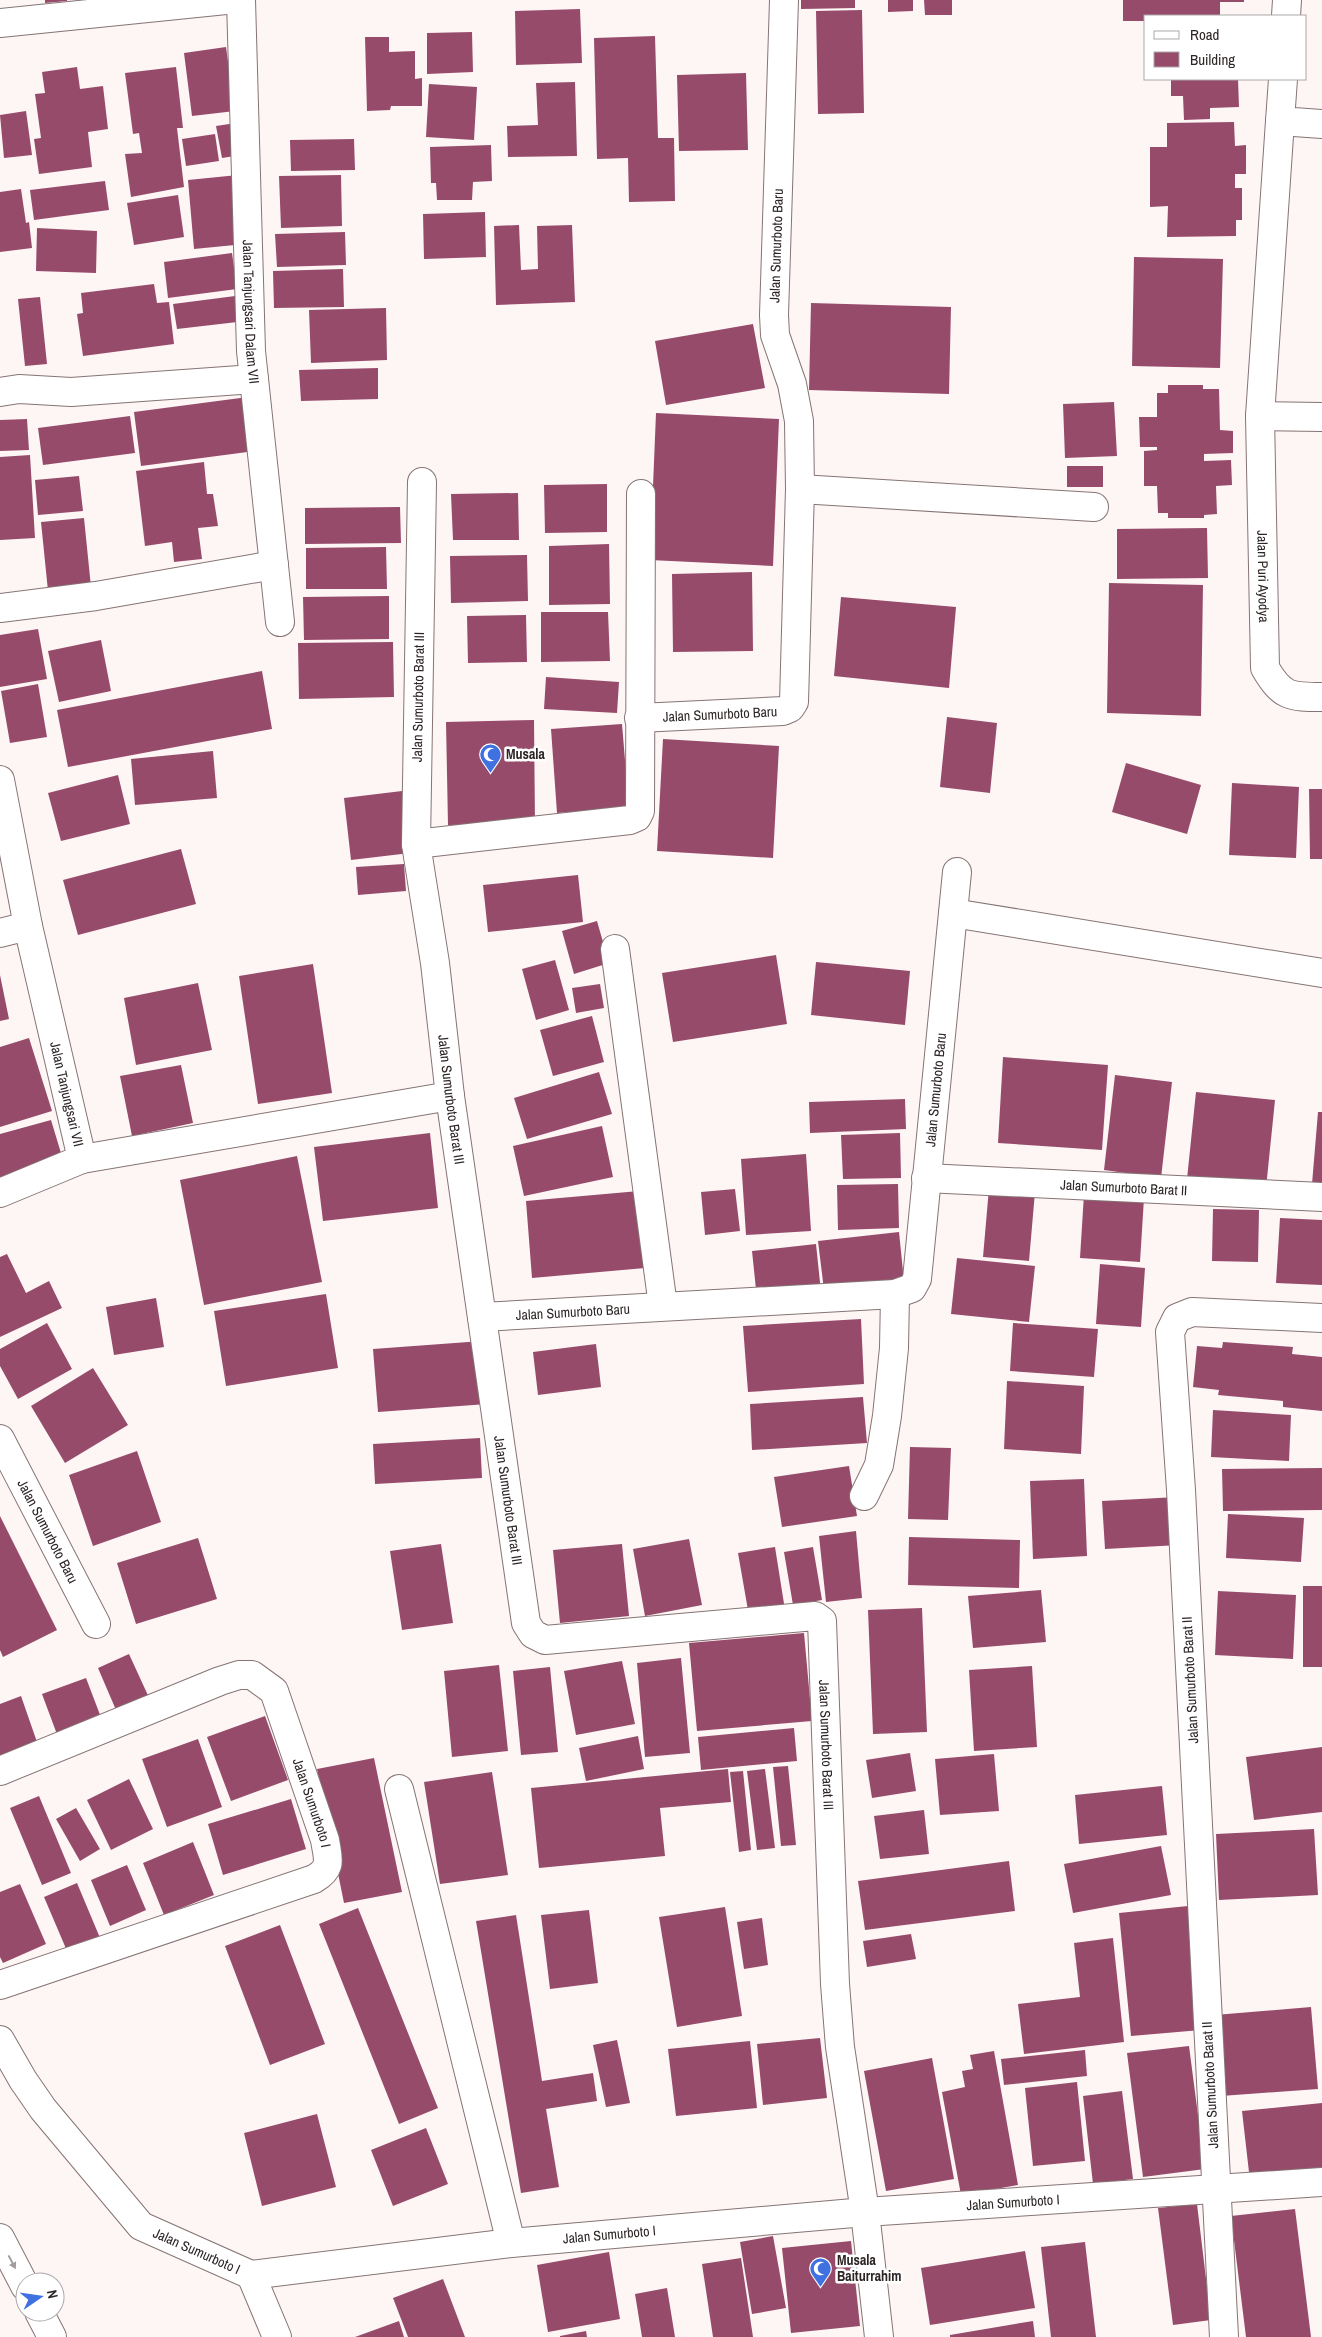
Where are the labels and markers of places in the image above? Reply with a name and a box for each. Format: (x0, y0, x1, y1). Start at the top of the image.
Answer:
mosque icon: Musala (478, 742, 502, 773)
place label: Musala (506, 745, 546, 763)
place label: Musala Baiturrahim (837, 2251, 901, 2285)
mosque icon: Musala Baiturrahim (809, 2256, 833, 2287)

